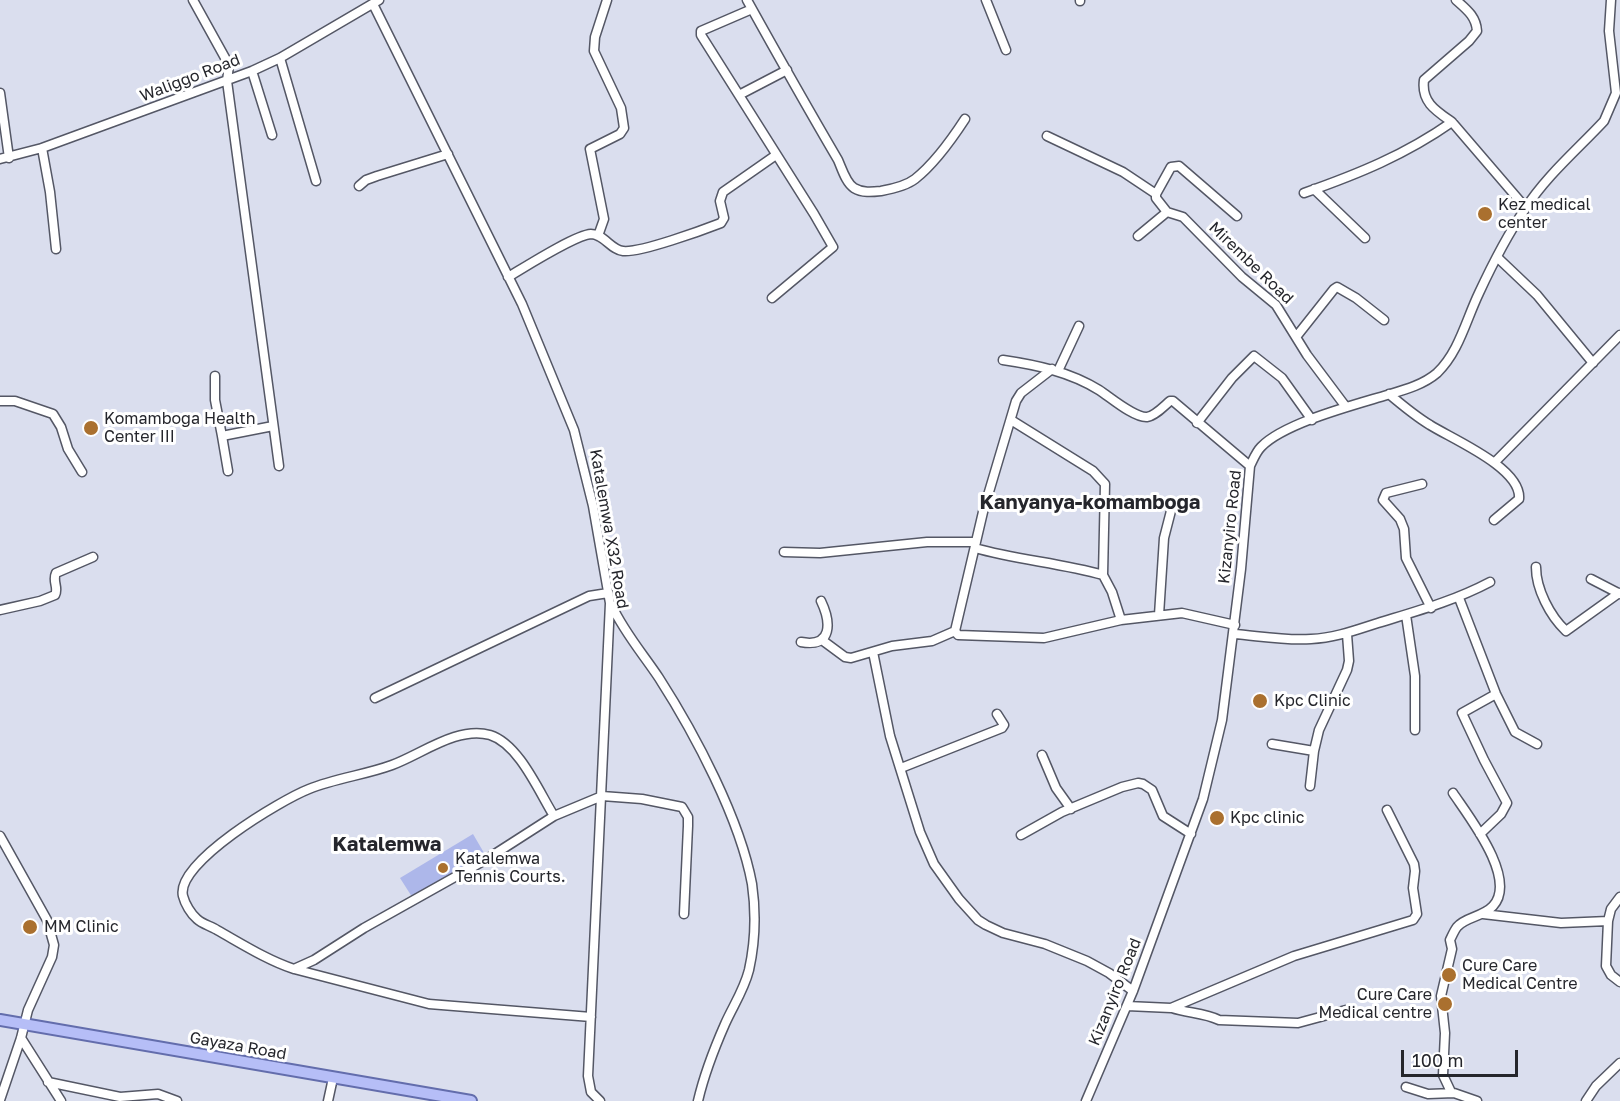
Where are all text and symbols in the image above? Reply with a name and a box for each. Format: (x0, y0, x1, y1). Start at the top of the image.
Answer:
street label: Waliggo Road (137, 50, 243, 106)
place label: Kez medical center (1498, 195, 1591, 233)
marker: Kez medical center (1476, 205, 1494, 223)
street label: Mirembe Road (1205, 218, 1297, 308)
place label: Komamboga Health Center III (104, 409, 256, 447)
marker: Komamboga Health Center III (82, 419, 100, 437)
street label: Katalemwa X32 Road (586, 448, 632, 610)
street label: Kizanyiro Road (1214, 469, 1246, 585)
district label: Kanyanya-komamboga (980, 491, 1200, 515)
place label: Kpc Clinic (1274, 691, 1351, 711)
marker: Kpc Clinic (1251, 692, 1269, 710)
place label: Kpc clinic (1230, 808, 1305, 828)
marker: Kpc clinic (1208, 809, 1226, 827)
district label: Katalemwa (333, 833, 441, 857)
place label: Katalemwa Tennis Courts. (455, 849, 566, 887)
marker: Katalemwa Tennis Courts. (436, 861, 450, 875)
place label: MM Clinic (44, 917, 119, 937)
marker: MM Clinic (21, 918, 39, 936)
street label: Kizanyiro Road (1085, 935, 1145, 1049)
place label: Cure Care Medical Centre (1462, 956, 1578, 994)
marker: Cure Care Medical Centre (1440, 966, 1458, 984)
place label: Cure Care Medical centre (1319, 985, 1432, 1023)
marker: Cure Care Medical centre (1436, 995, 1454, 1013)
street label: Gayaza Road (188, 1028, 288, 1064)
scale bar (1404, 1038, 1521, 1076)
text: 100 m (1412, 1049, 1463, 1071)

